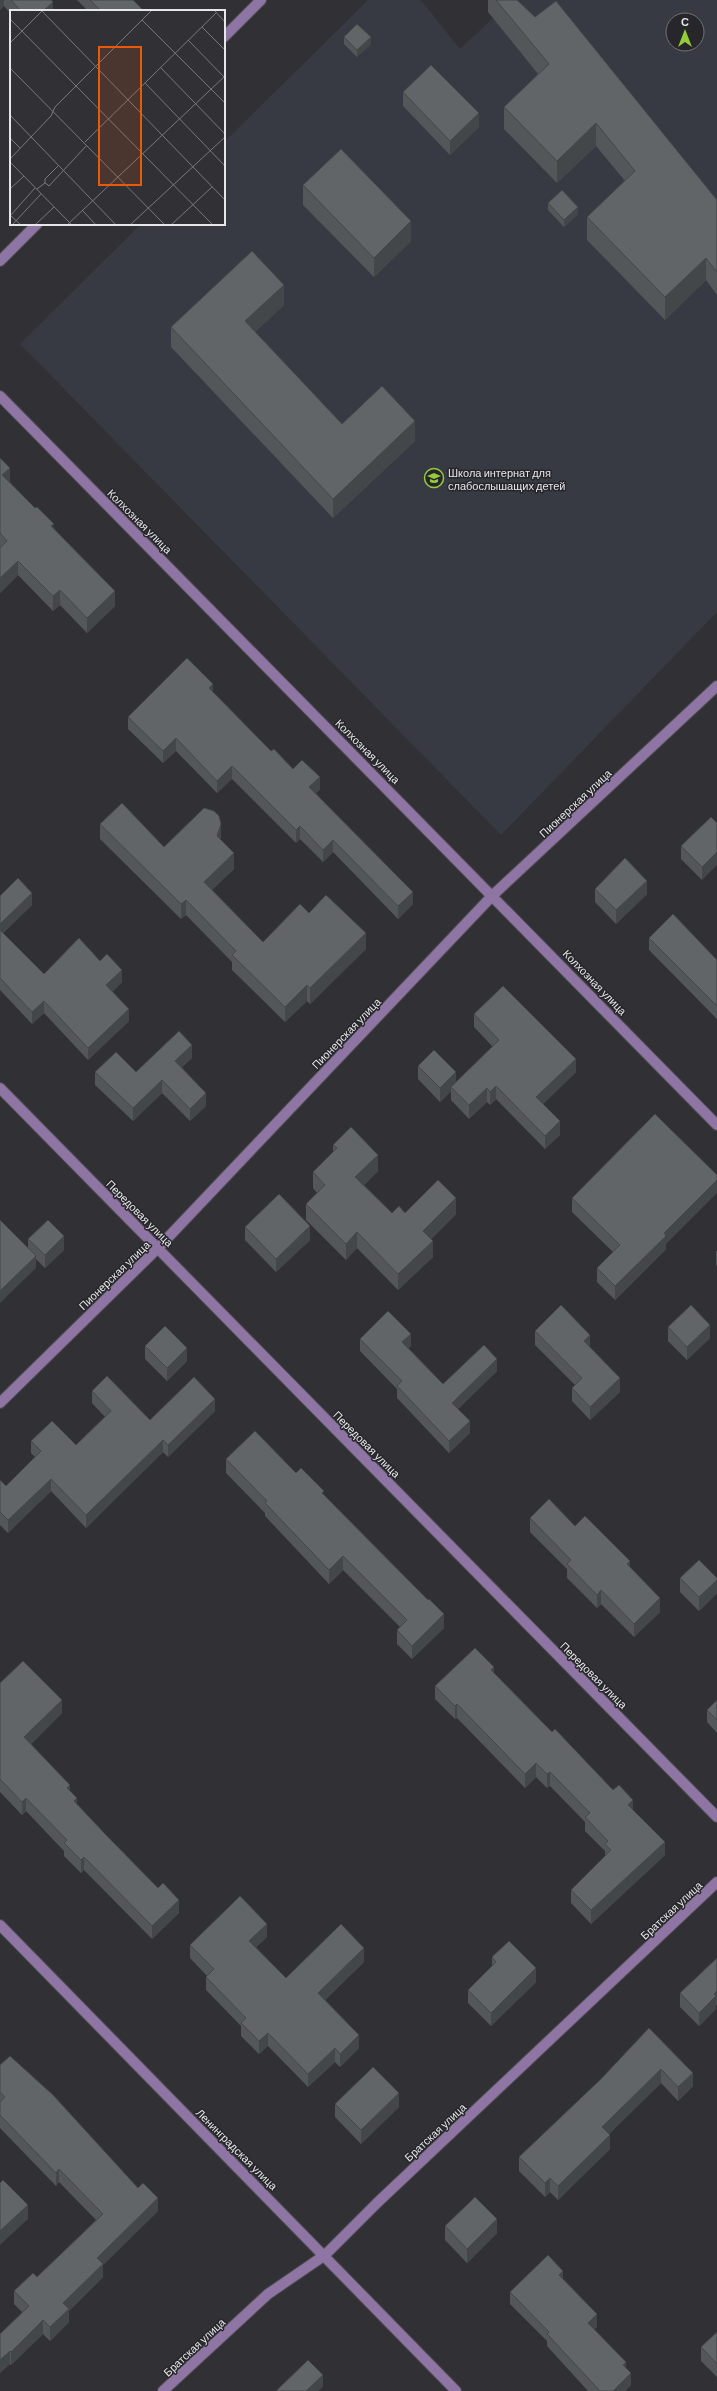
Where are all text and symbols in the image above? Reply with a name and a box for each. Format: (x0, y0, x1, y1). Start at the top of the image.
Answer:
inset map (10, 10, 225, 225)
north arrow (665, 12, 705, 52)
text: С (681, 15, 689, 28)
place label: Школа интернат для слабослышащих детей (448, 466, 565, 492)
school or university icon: Школа интернат для слабослышащих детей (423, 467, 445, 489)
street label: Колхозная улица (105, 486, 176, 557)
street label: Колхозная улица (333, 716, 404, 787)
street label: Пионерская улица (536, 766, 614, 840)
street label: Колхозная улица (561, 947, 630, 1018)
street label: Пионерская улица (309, 994, 384, 1071)
street label: Передовая улица (104, 1177, 177, 1250)
street label: Пионерская улица (76, 1237, 153, 1312)
street label: Передовая улица (331, 1408, 404, 1481)
street label: Передовая улица (558, 1639, 631, 1712)
street label: Братская улица (638, 1878, 705, 1942)
street label: Братская улица (402, 2100, 469, 2164)
street label: Ленинградская улица (194, 2106, 281, 2193)
street label: Братская улица (161, 2315, 228, 2379)

